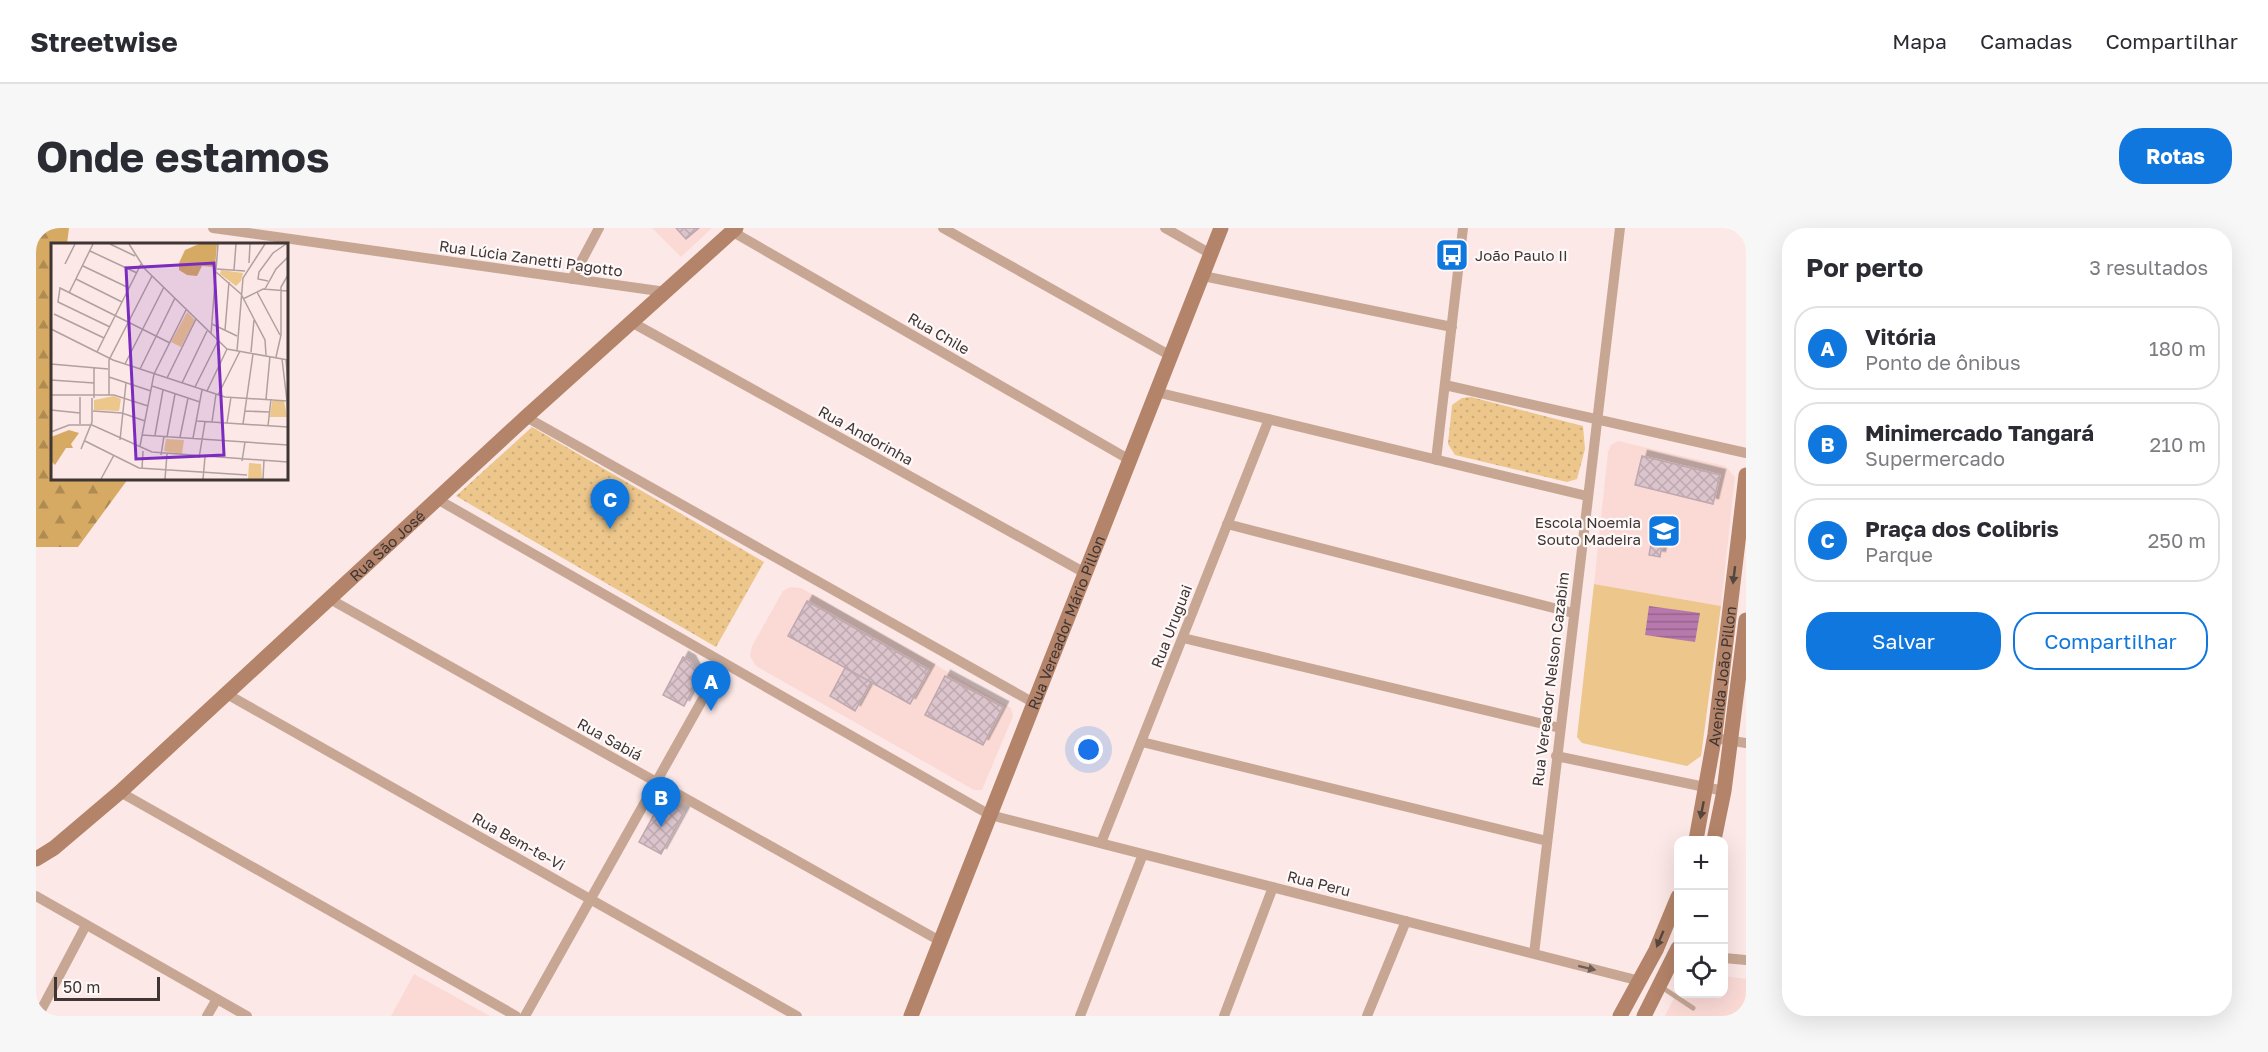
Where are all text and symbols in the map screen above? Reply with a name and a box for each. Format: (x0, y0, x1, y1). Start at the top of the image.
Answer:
text: Streetwise (30, 25, 178, 58)
text: Mapa (1892, 28, 1947, 54)
text: Camadas (1980, 28, 2072, 54)
text: Compartilhar (2105, 28, 2238, 54)
button: Rotas (2119, 128, 2232, 184)
text: Onde estamos (36, 131, 330, 181)
street label: Rua Lúcia Zanetti Pagotto (438, 236, 624, 280)
bus stop icon: João Paulo II (1434, 237, 1470, 273)
inset map (51, 243, 288, 480)
place label: João Paulo II (1475, 246, 1568, 264)
text: Por perto (1806, 252, 1923, 283)
text: 3 resultados (2089, 255, 2208, 279)
street label: Rua Chile (905, 308, 973, 358)
text: Vitória (1865, 323, 1936, 350)
text: A (1820, 336, 1835, 360)
text: 180 m (2149, 336, 2206, 360)
text: Ponto de ônibus (1865, 350, 2021, 374)
street label: Rua Andorinha (816, 402, 916, 468)
text: Minimercado Tangará (1865, 419, 2094, 446)
text: B (1820, 432, 1835, 456)
text: 210 m (2150, 432, 2206, 456)
text: Supermercado (1865, 446, 2005, 470)
pin: C (590, 480, 630, 529)
street label: Rua São José (346, 506, 429, 585)
place label: Escola Noemia Souto Madeira (1535, 513, 1641, 548)
school or university icon: Escola Noemia Souto Madeira (1646, 513, 1682, 549)
text: Praça dos Colibris (1865, 515, 2059, 542)
text: C (1820, 528, 1835, 552)
text: 250 m (2148, 528, 2206, 552)
street label: Rua Vereador Mário Pillon (1024, 533, 1108, 712)
text: Parque (1865, 542, 1933, 566)
one-way arrow (1729, 565, 1739, 584)
street label: Rua Vereador Nelson Cazabim (1528, 571, 1572, 787)
street label: Rua Uruguai (1147, 582, 1195, 670)
street label: Avenida João Pillon (1704, 605, 1739, 748)
button: Salvar (1806, 612, 2001, 670)
button: Compartilhar (2013, 612, 2208, 670)
pin: A (692, 662, 730, 711)
street label: Rua Sabiá (575, 714, 645, 764)
your location (1074, 735, 1103, 764)
pin: B (642, 778, 680, 827)
one-way arrow (1697, 800, 1706, 819)
street label: Rua Bem-te-Vi (469, 808, 569, 874)
map controls (1674, 836, 1728, 998)
button: + (1674, 836, 1728, 890)
street label: Rua Peru (1286, 866, 1352, 900)
button: − (1674, 890, 1728, 944)
one-way arrow (1656, 931, 1665, 948)
button: locate (1674, 944, 1728, 998)
one-way arrow (1578, 963, 1596, 973)
scale bar (54, 974, 160, 1002)
text: 50 m (63, 977, 100, 997)

